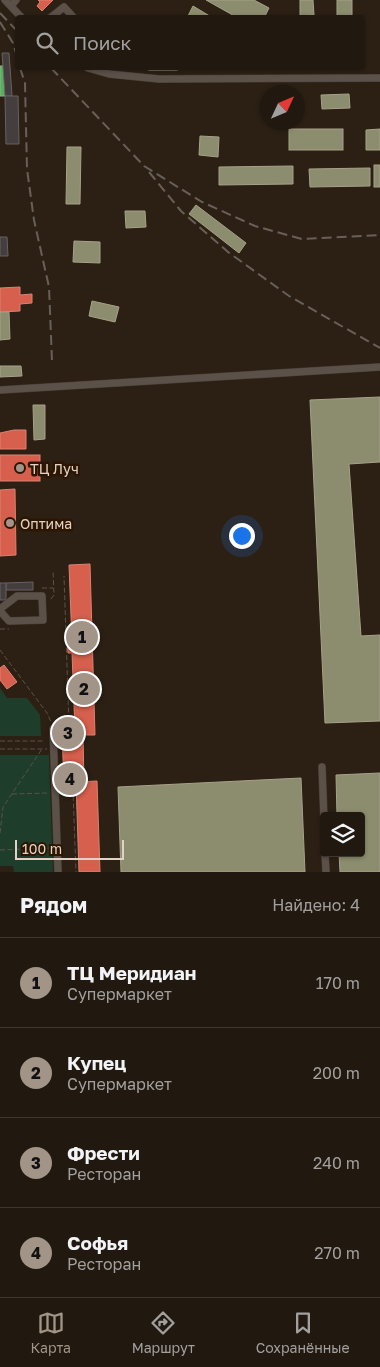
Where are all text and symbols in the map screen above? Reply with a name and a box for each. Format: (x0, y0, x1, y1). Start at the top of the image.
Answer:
search box (15, 15, 365, 70)
icon: search (33, 29, 61, 57)
text: Поиск (73, 31, 132, 54)
north arrow (260, 85, 305, 130)
place label: ТЦ Луч (30, 460, 79, 477)
marker: ТЦ Луч (14, 462, 26, 474)
place label: Оптима (20, 515, 72, 532)
marker: Оптима (4, 517, 16, 529)
your location (229, 523, 255, 549)
pin: 1 (66, 618, 98, 656)
pin: 2 (68, 670, 100, 708)
pin: 3 (52, 714, 84, 752)
pin: 4 (54, 760, 86, 798)
map controls (320, 812, 365, 857)
button: layers (320, 812, 365, 857)
scale bar (15, 837, 124, 860)
text: 100 m (22, 840, 62, 857)
text: Рядом (20, 892, 87, 918)
text: Найдено: 4 (272, 895, 360, 915)
text: ТЦ Меридиан (67, 961, 196, 984)
text: 1 (32, 973, 40, 993)
text: 170 m (316, 973, 360, 993)
text: Супермаркет (67, 984, 172, 1004)
text: Купец (67, 1051, 126, 1074)
text: 2 (31, 1063, 41, 1083)
text: 200 m (313, 1063, 360, 1083)
text: Супермаркет (67, 1074, 172, 1094)
text: Фрести (67, 1141, 140, 1164)
text: 3 (31, 1153, 41, 1173)
text: 240 m (313, 1153, 360, 1173)
text: Ресторан (67, 1164, 141, 1184)
text: Софья (67, 1231, 128, 1254)
text: 4 (31, 1243, 41, 1263)
text: 270 m (314, 1243, 360, 1263)
text: Ресторан (67, 1254, 141, 1274)
tab: Карта (30, 1309, 71, 1356)
tab: Маршрут (132, 1309, 195, 1356)
tab: Сохранённые (256, 1309, 350, 1356)

